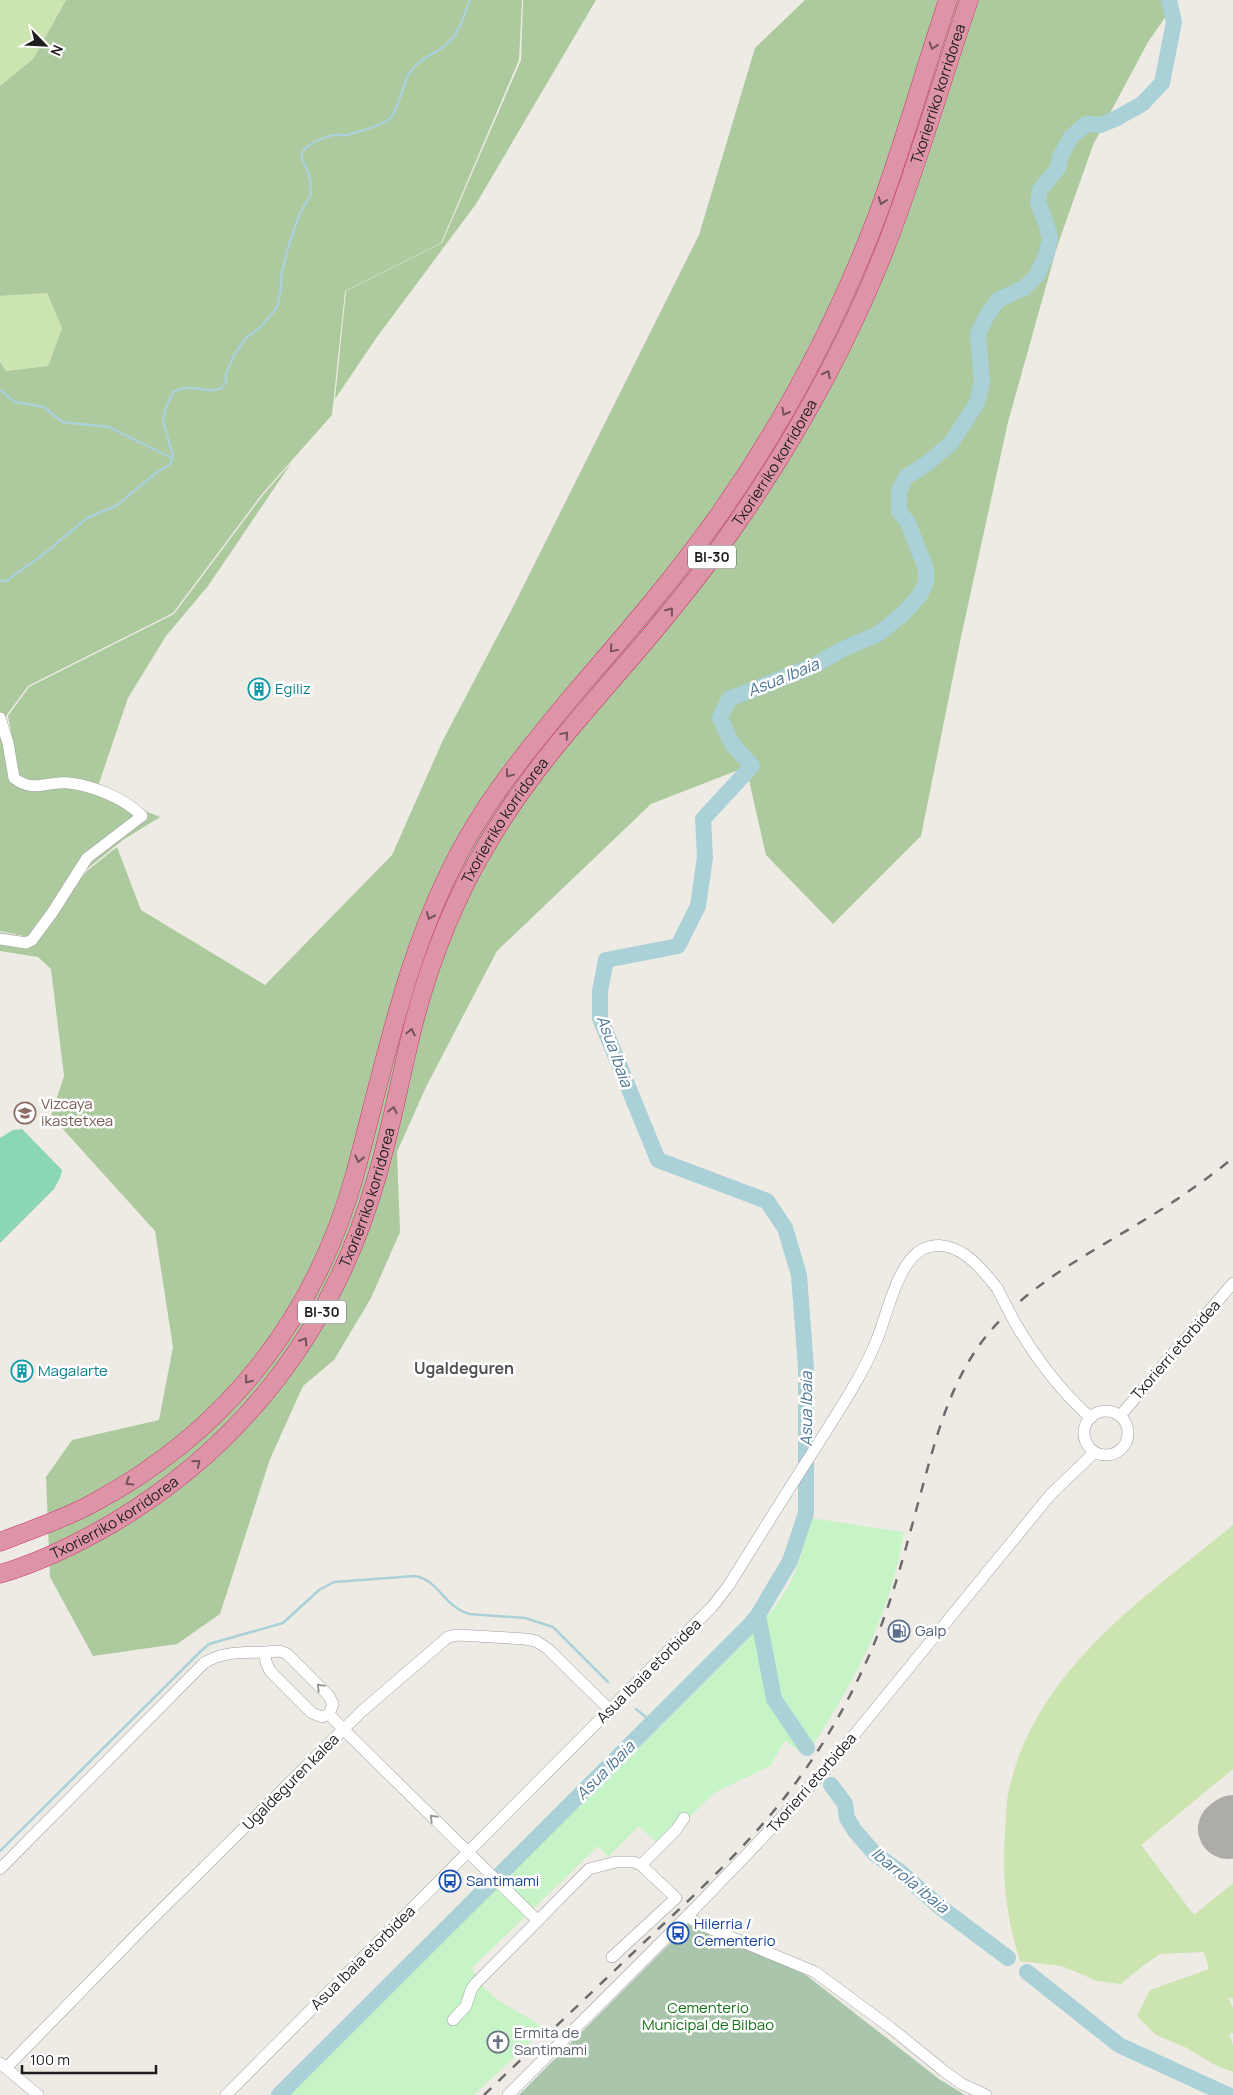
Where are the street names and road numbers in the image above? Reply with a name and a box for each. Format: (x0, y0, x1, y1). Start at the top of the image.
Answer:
street label: Txorierriko korridorea (905, 21, 970, 167)
street label: Txorierriko korridorea (727, 395, 822, 530)
road number: BI-30 (688, 546, 736, 568)
street label: Txorierriko korridorea (456, 753, 553, 887)
street label: Txorierriko korridorea (334, 1125, 399, 1271)
street label: Txorierri etorbidea (1126, 1295, 1225, 1404)
road number: BI-30 (298, 1300, 346, 1324)
street label: Txorierriko korridorea (47, 1471, 183, 1564)
street label: Asua Ibaia etorbidea (592, 1614, 706, 1728)
street label: Txorierri etorbidea (762, 1728, 861, 1837)
street label: Ugaldeguren kalea (238, 1729, 344, 1835)
street label: Asua Ibaia etorbidea (306, 1901, 420, 2015)

